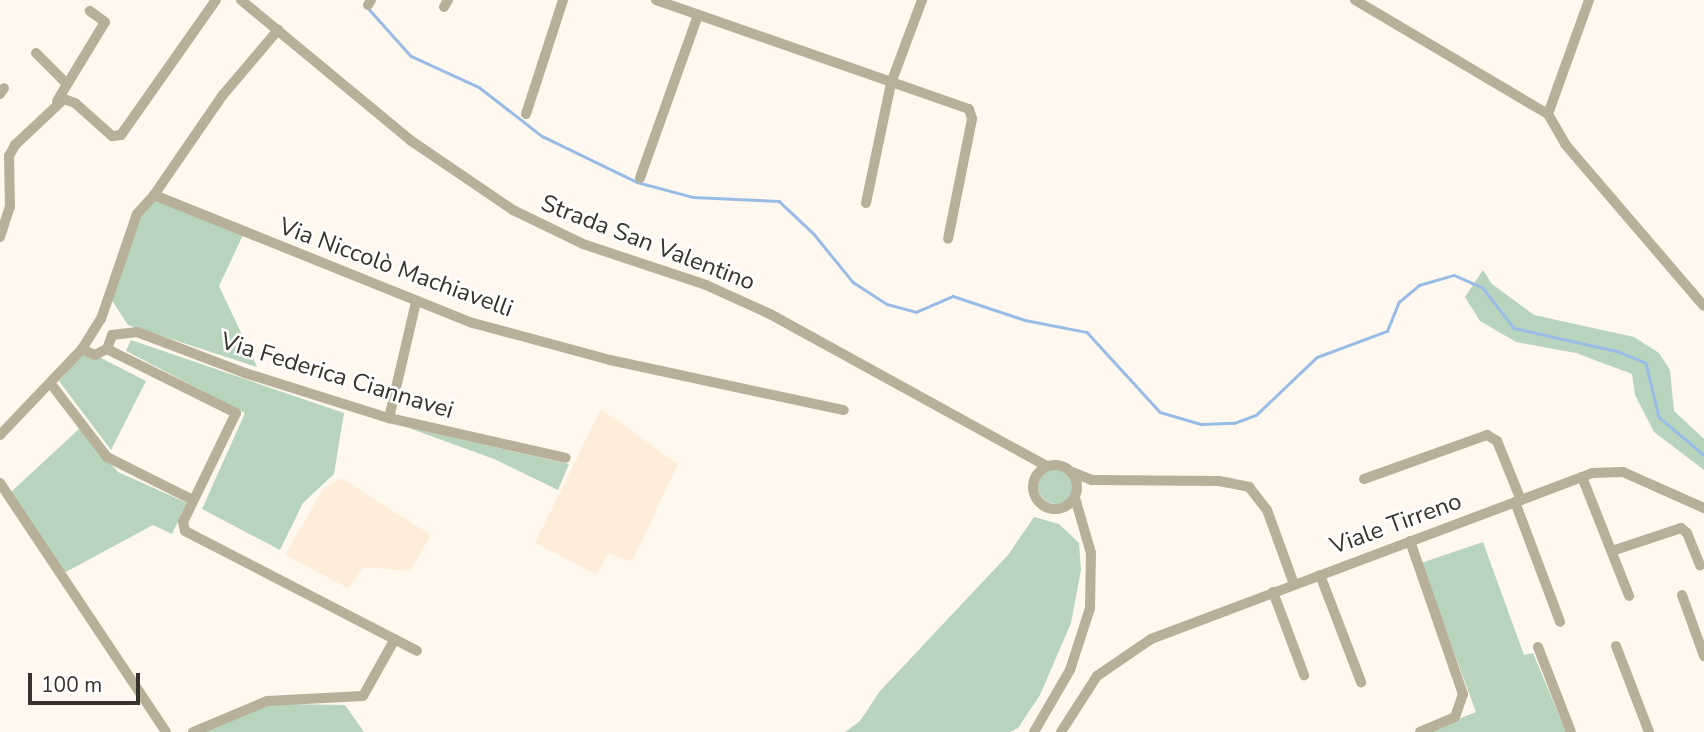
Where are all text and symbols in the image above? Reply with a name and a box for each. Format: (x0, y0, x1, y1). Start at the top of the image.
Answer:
street label: Strada San Valentino (537, 189, 759, 297)
street label: Via Niccolò Machiavelli (275, 212, 517, 324)
street label: Via Federica Ciannavei (217, 327, 457, 425)
street label: Viale Tirreno (1326, 487, 1466, 561)
scale bar (32, 658, 144, 702)
text: 100 m (41, 671, 102, 699)

